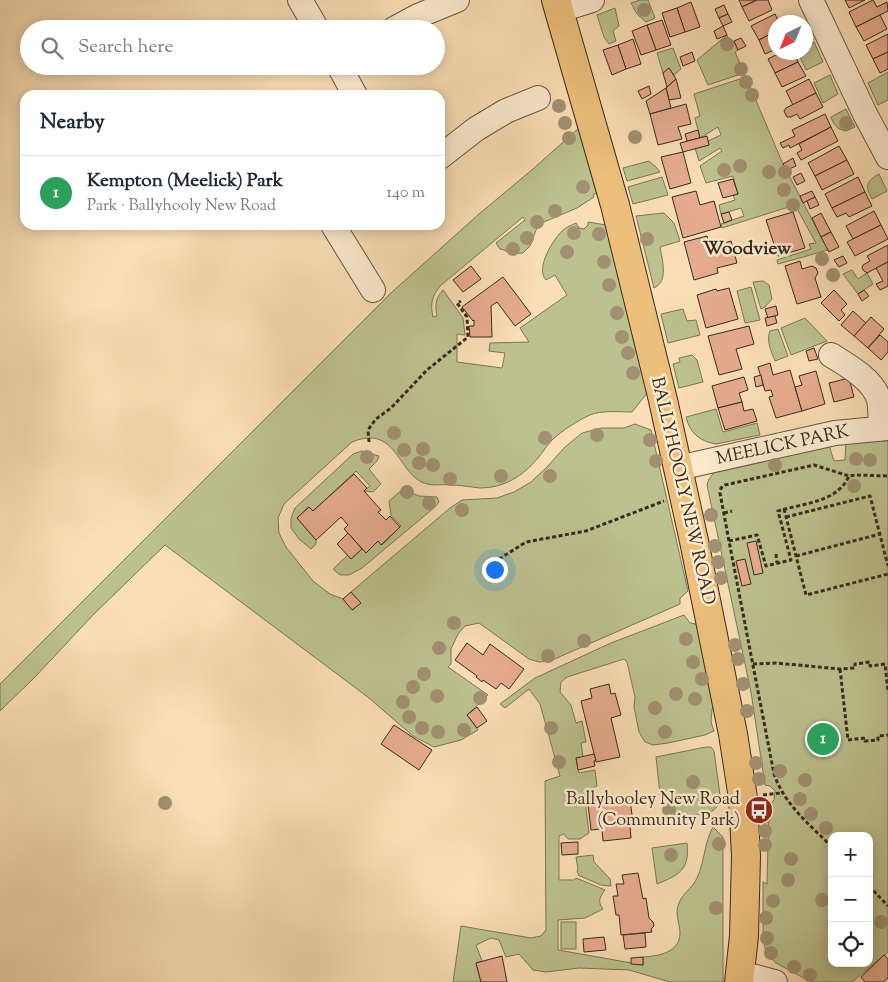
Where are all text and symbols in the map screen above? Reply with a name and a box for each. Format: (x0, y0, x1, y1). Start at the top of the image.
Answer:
north arrow (768, 15, 813, 60)
search box (20, 20, 445, 75)
icon: search (38, 34, 66, 62)
text: Search here (78, 34, 173, 61)
text: Nearby (40, 108, 105, 138)
text: Kempton (Meelick) Park (87, 168, 283, 195)
text: 1 (53, 182, 59, 205)
text: 140 m (387, 182, 425, 205)
text: Park · Ballyhooly New Road (87, 195, 276, 218)
district label: Woodview (703, 236, 792, 263)
street label: BALLYHOOLY NEW ROAD (643, 374, 721, 608)
street label: MEELICK PARK (714, 419, 852, 473)
your location (482, 557, 508, 583)
pin: 1 (807, 720, 839, 758)
place label: Ballyhooley New Road (Community Park) (566, 787, 740, 834)
bus stop icon: Ballyhooley New Road (Community Park) (744, 795, 774, 825)
map controls (828, 832, 873, 967)
button: + (828, 832, 873, 877)
button: − (828, 877, 873, 922)
button: locate (828, 922, 873, 967)

